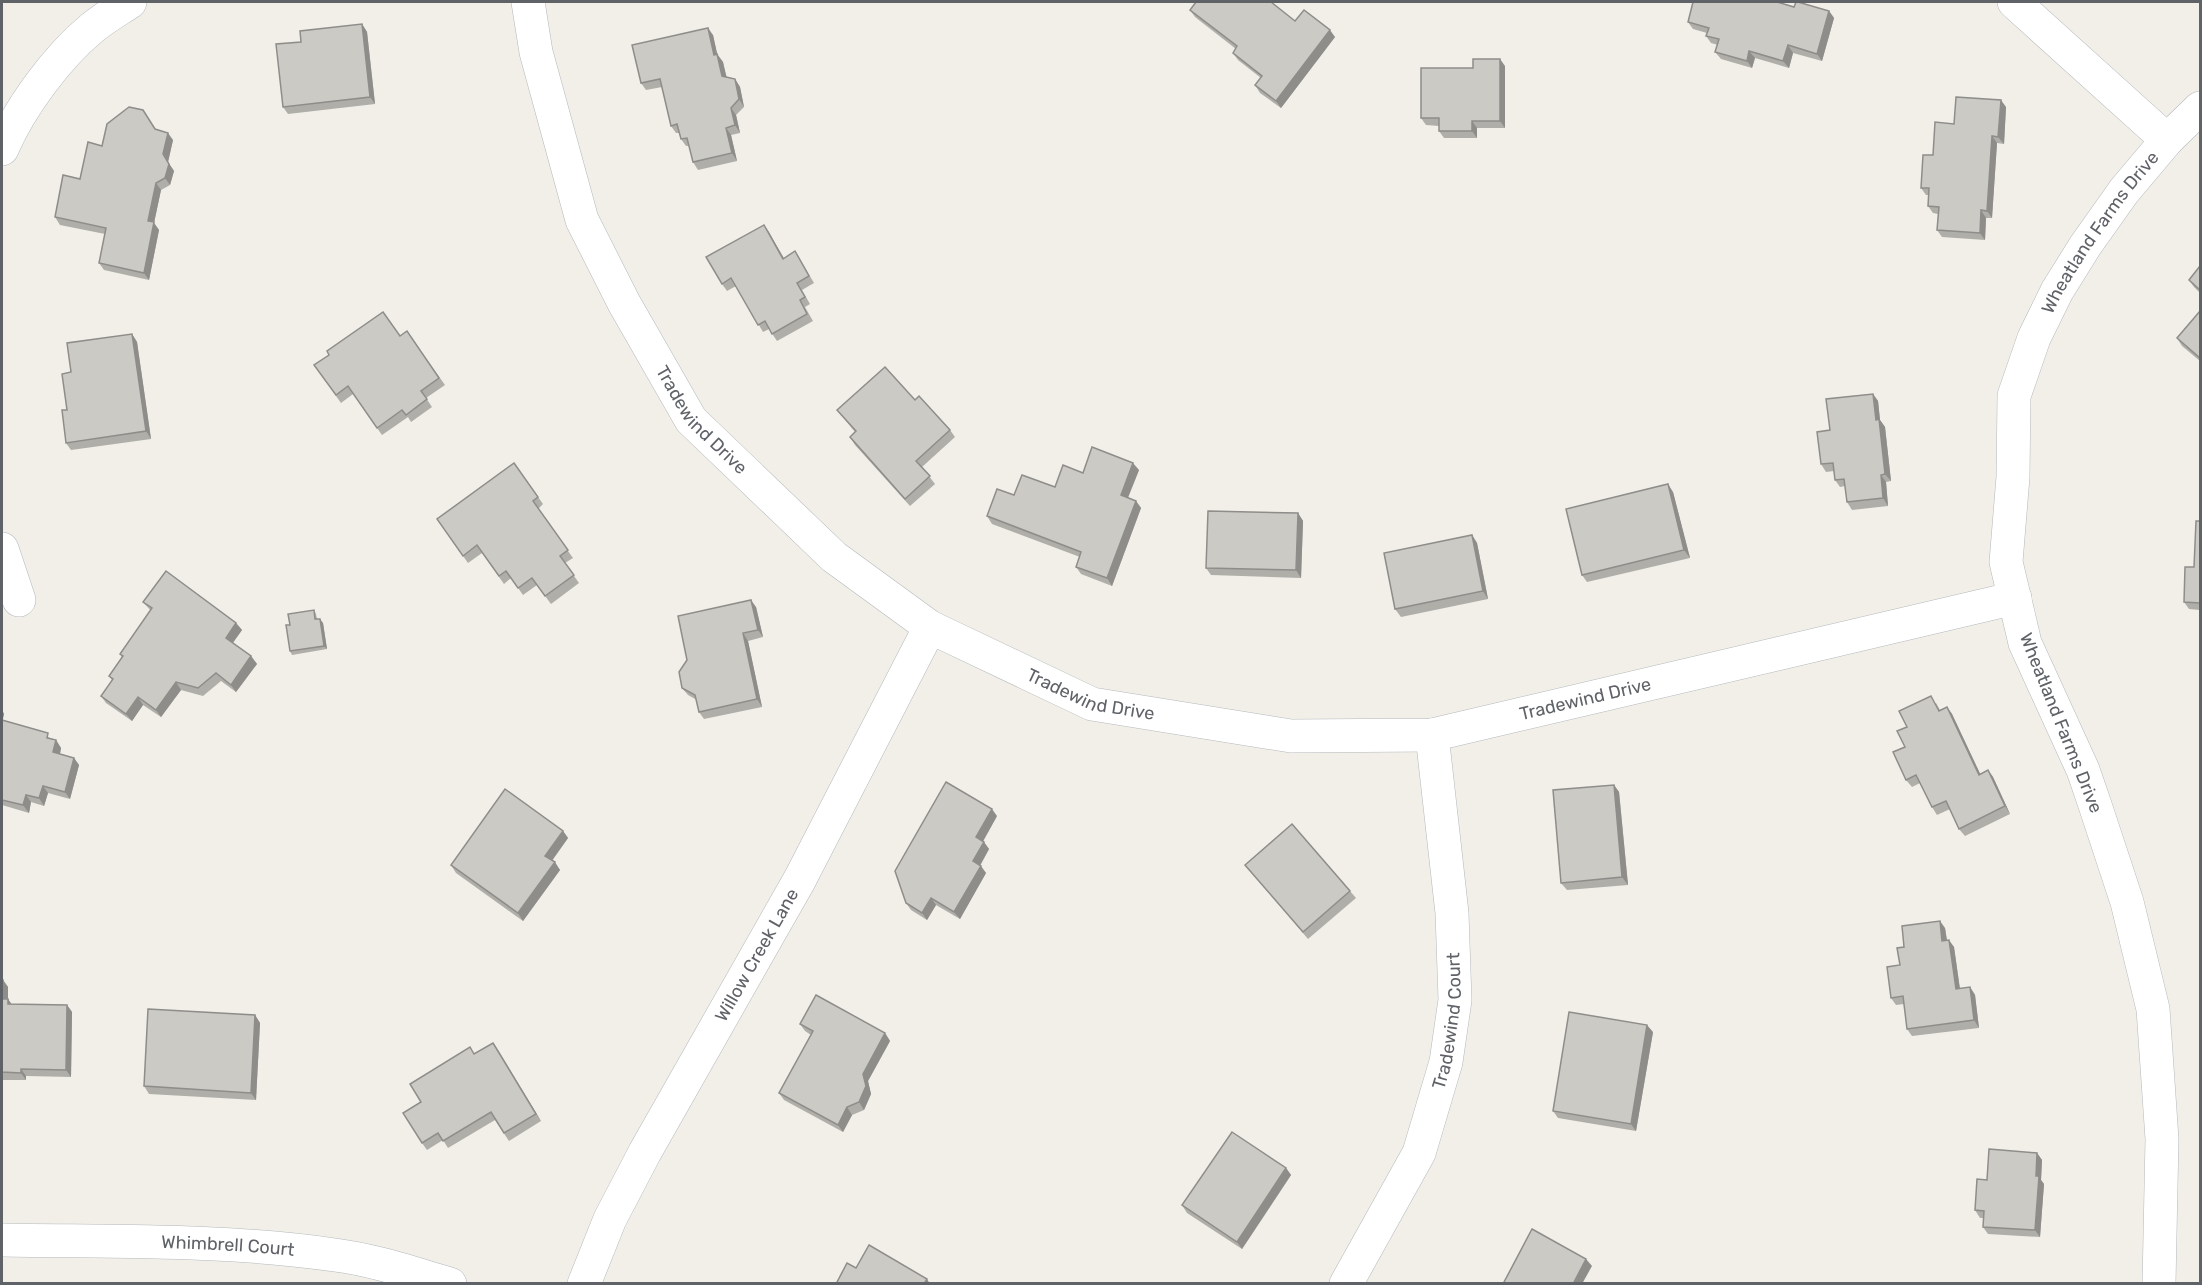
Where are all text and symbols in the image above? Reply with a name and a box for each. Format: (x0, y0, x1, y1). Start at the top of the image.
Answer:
street label: Wheatland Farms Drive (2037, 147, 2164, 317)
street label: Tradewind Drive (651, 362, 752, 479)
street label: Wheatland Farms Drive (2015, 630, 2107, 816)
street label: Tradewind Drive (1023, 664, 1156, 725)
street label: Tradewind Drive (1517, 673, 1653, 725)
street label: Willow Creek Lane (710, 885, 803, 1026)
street label: Tradewind Court (1428, 952, 1466, 1092)
street label: Whimbrell Court (161, 1231, 296, 1261)

